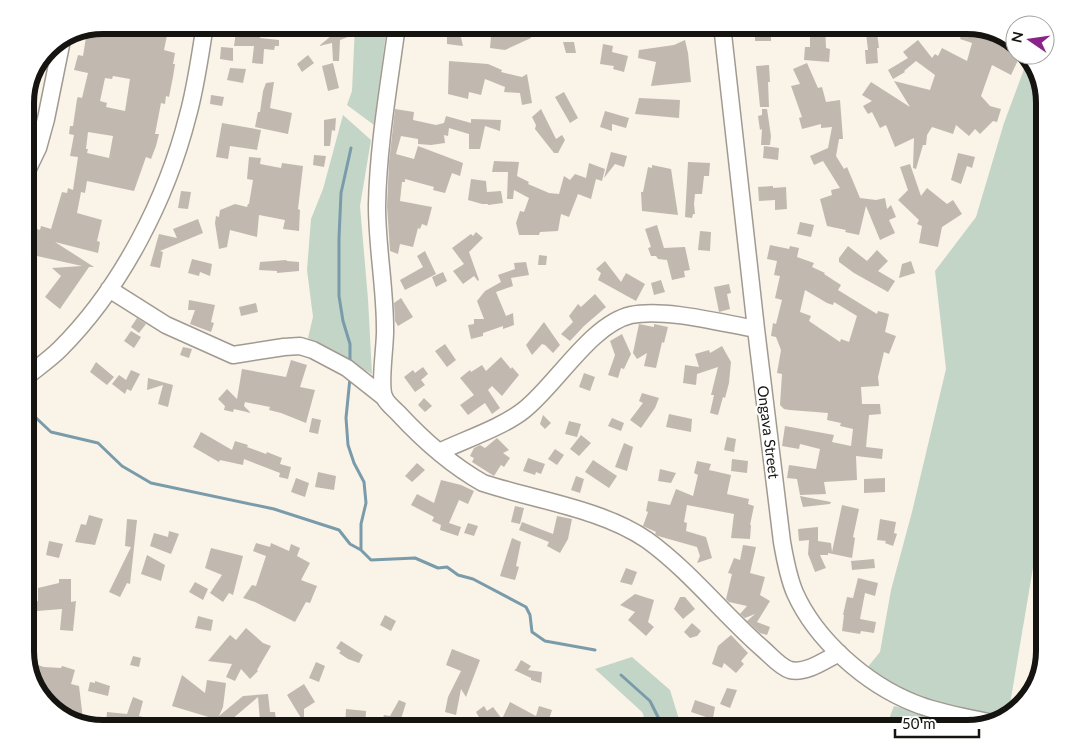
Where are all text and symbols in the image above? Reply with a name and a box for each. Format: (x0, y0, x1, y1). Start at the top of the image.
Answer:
north arrow (1005, 15, 1055, 65)
text: N (1007, 30, 1026, 44)
street label: Ongava Street (754, 384, 784, 480)
scale bar (895, 706, 979, 738)
text: 50 m (902, 714, 936, 732)

